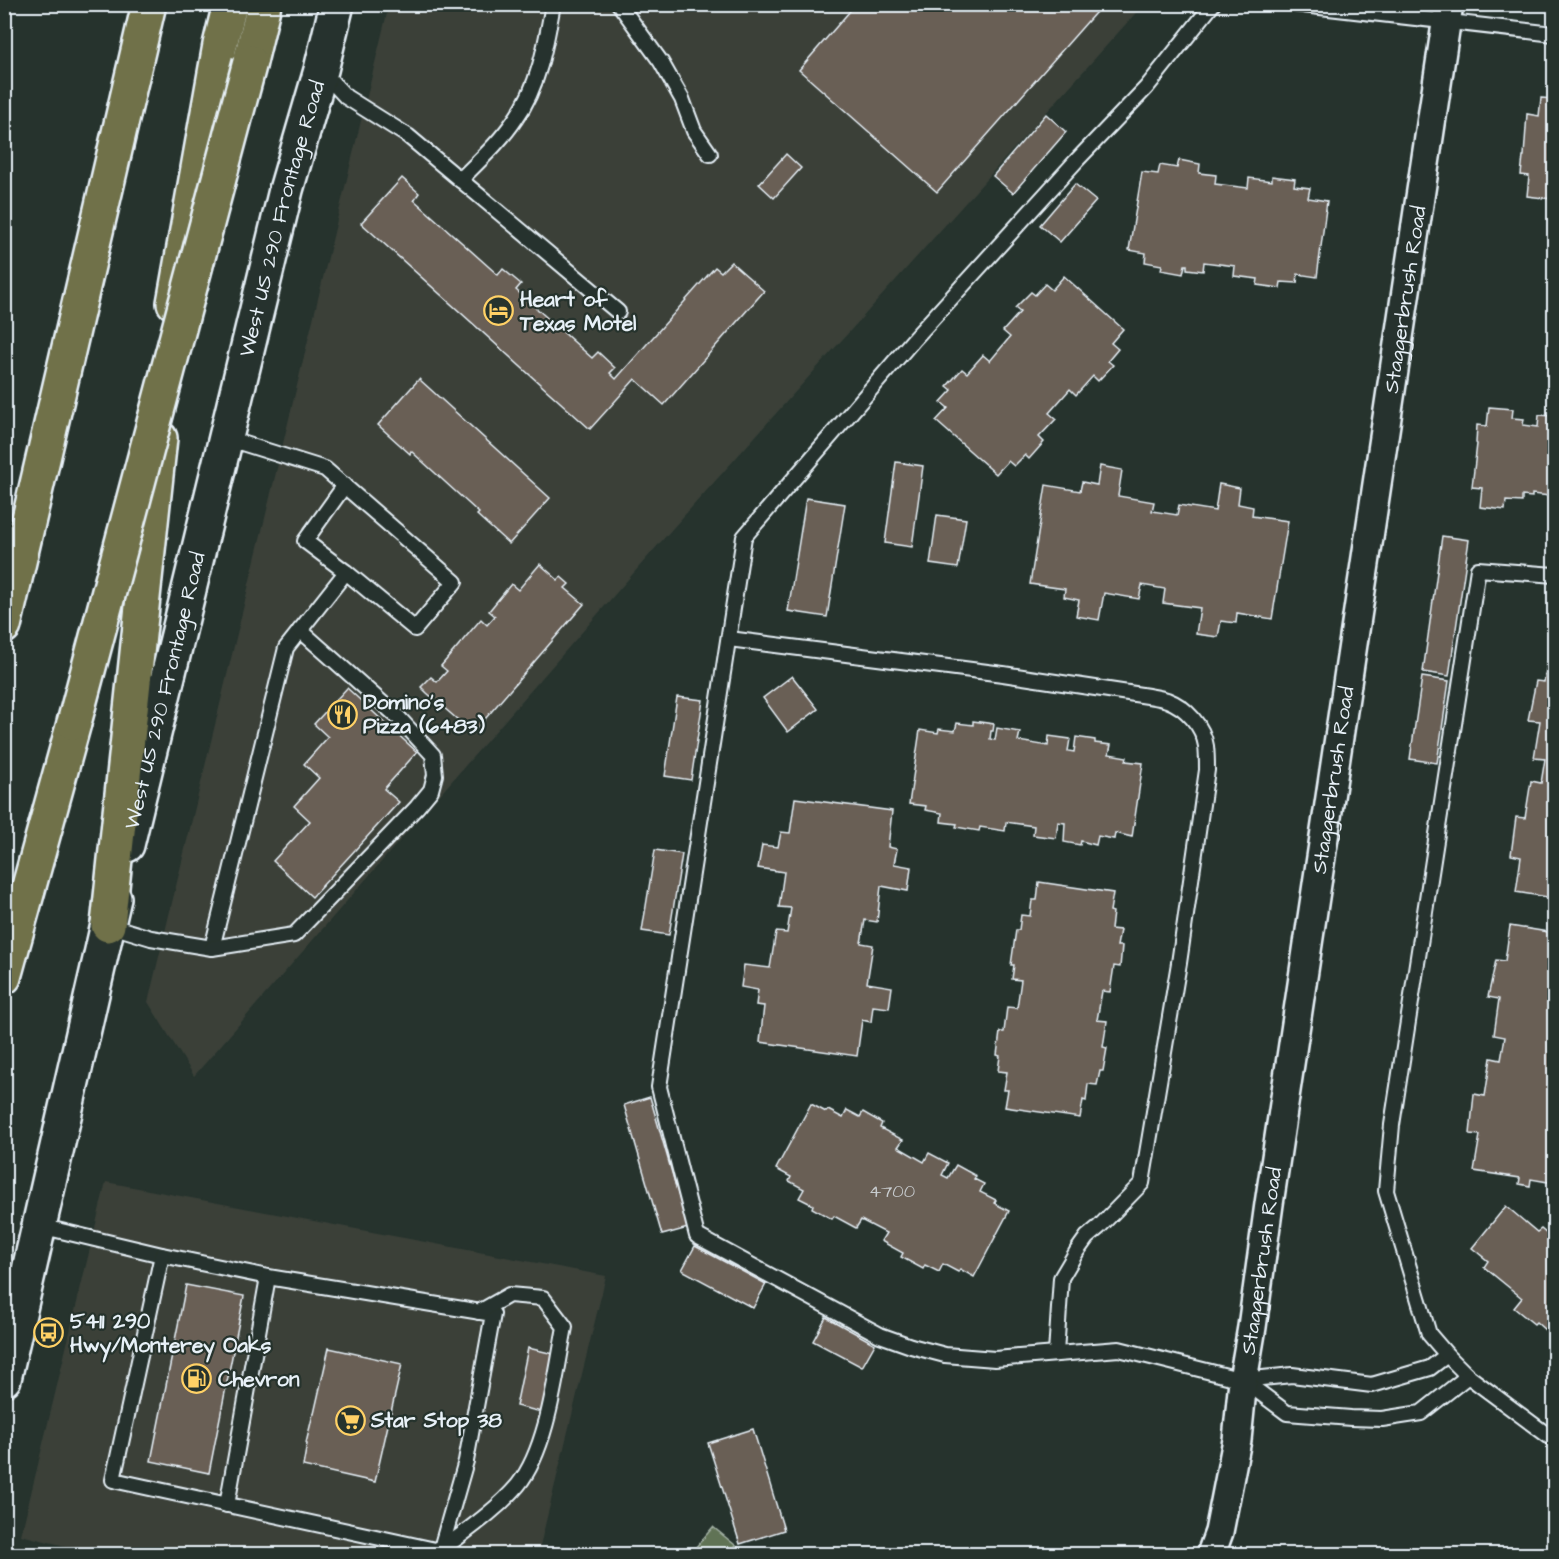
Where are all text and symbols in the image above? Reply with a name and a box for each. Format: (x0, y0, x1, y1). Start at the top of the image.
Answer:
street label: West US 290 Frontage Road (232, 77, 332, 360)
street label: Staggerbrush Road (1377, 204, 1434, 395)
place label: Heart of Texas Motel (519, 285, 637, 338)
hotel icon: Heart of Texas Motel (483, 295, 515, 327)
street label: West US 290 Frontage Road (117, 549, 213, 832)
street label: Staggerbrush Road (1305, 684, 1361, 876)
place label: Domino's Pizza (6483) (363, 688, 485, 741)
restaurant icon: Domino's Pizza (6483) (326, 698, 358, 730)
street label: Staggerbrush Road (1234, 1165, 1289, 1357)
house number: 4700 (869, 1179, 915, 1204)
place label: 5411 290 Hwy/Monterey Oaks (70, 1307, 272, 1363)
bus stop icon: 5411 290 Hwy/Monterey Oaks (33, 1317, 65, 1349)
fuel station icon: Chevron (181, 1363, 213, 1395)
place label: Chevron (218, 1365, 300, 1394)
supermarket icon: Star Stop 38 (334, 1404, 366, 1436)
place label: Star Stop 38 (370, 1406, 502, 1436)

